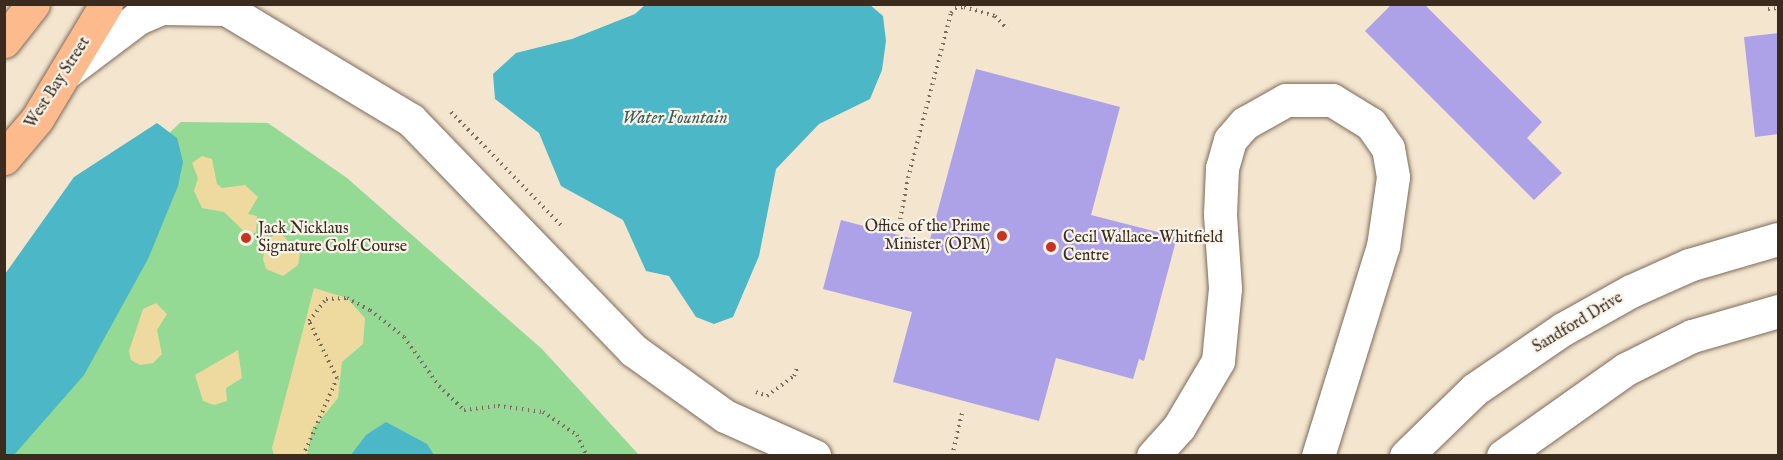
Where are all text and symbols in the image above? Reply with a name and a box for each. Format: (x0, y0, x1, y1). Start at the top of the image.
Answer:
street label: West Bay Street (21, 34, 95, 132)
water label: Water Fountain (622, 108, 728, 130)
place label: Office of the Prime Minister (OPM) (865, 217, 990, 255)
place label: Jack Nicklaus Signature Golf Course (258, 219, 407, 257)
place label: Cecil Wallace-Whitfield Centre (1063, 228, 1223, 266)
marker: Office of the Prime Minister (OPM) (995, 229, 1009, 243)
marker: Jack Nicklaus Signature Golf Course (239, 231, 253, 245)
marker: Cecil Wallace-Whitfield Centre (1044, 240, 1058, 254)
street label: Sandford Drive (1530, 289, 1626, 357)

